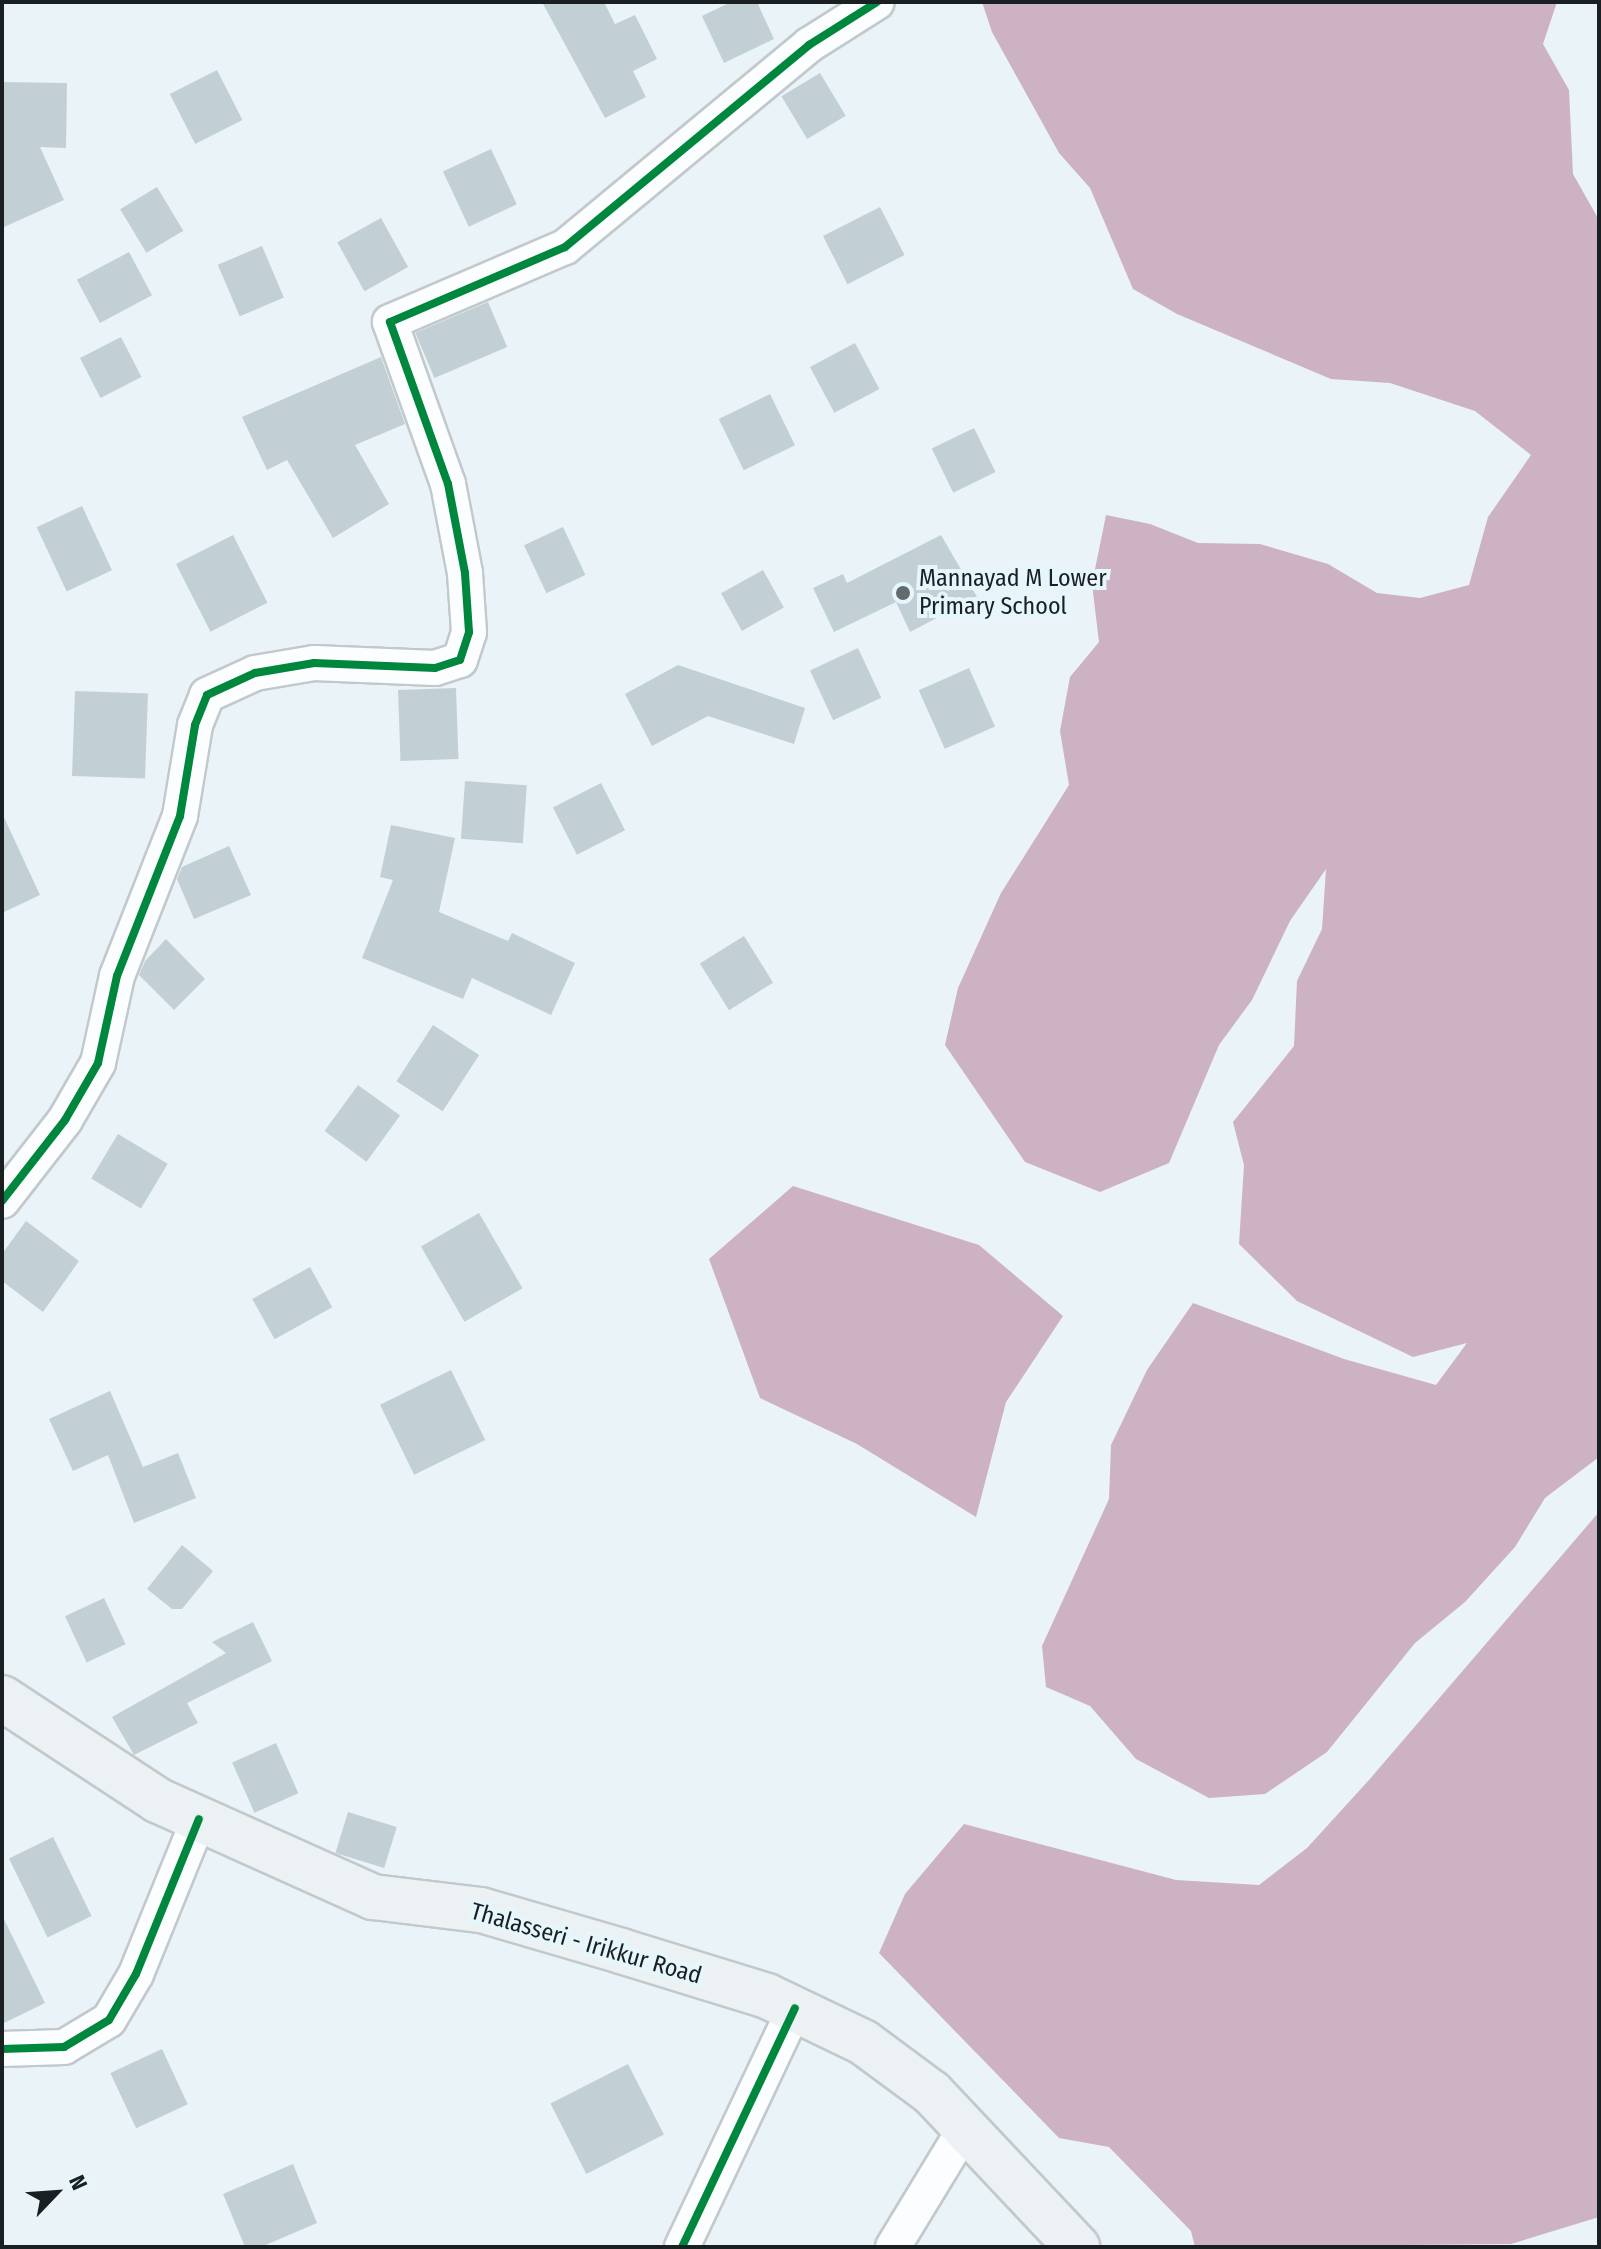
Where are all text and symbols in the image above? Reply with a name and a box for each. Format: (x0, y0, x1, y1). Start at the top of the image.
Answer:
place label: Mannayad M Lower Primary School (919, 565, 1107, 621)
marker: Mannayad M Lower Primary School (894, 584, 912, 602)
street label: Thalasseri - Irikkur Road (467, 1897, 705, 1991)
north arrow (16, 2153, 96, 2233)
text: N (63, 2171, 93, 2194)

